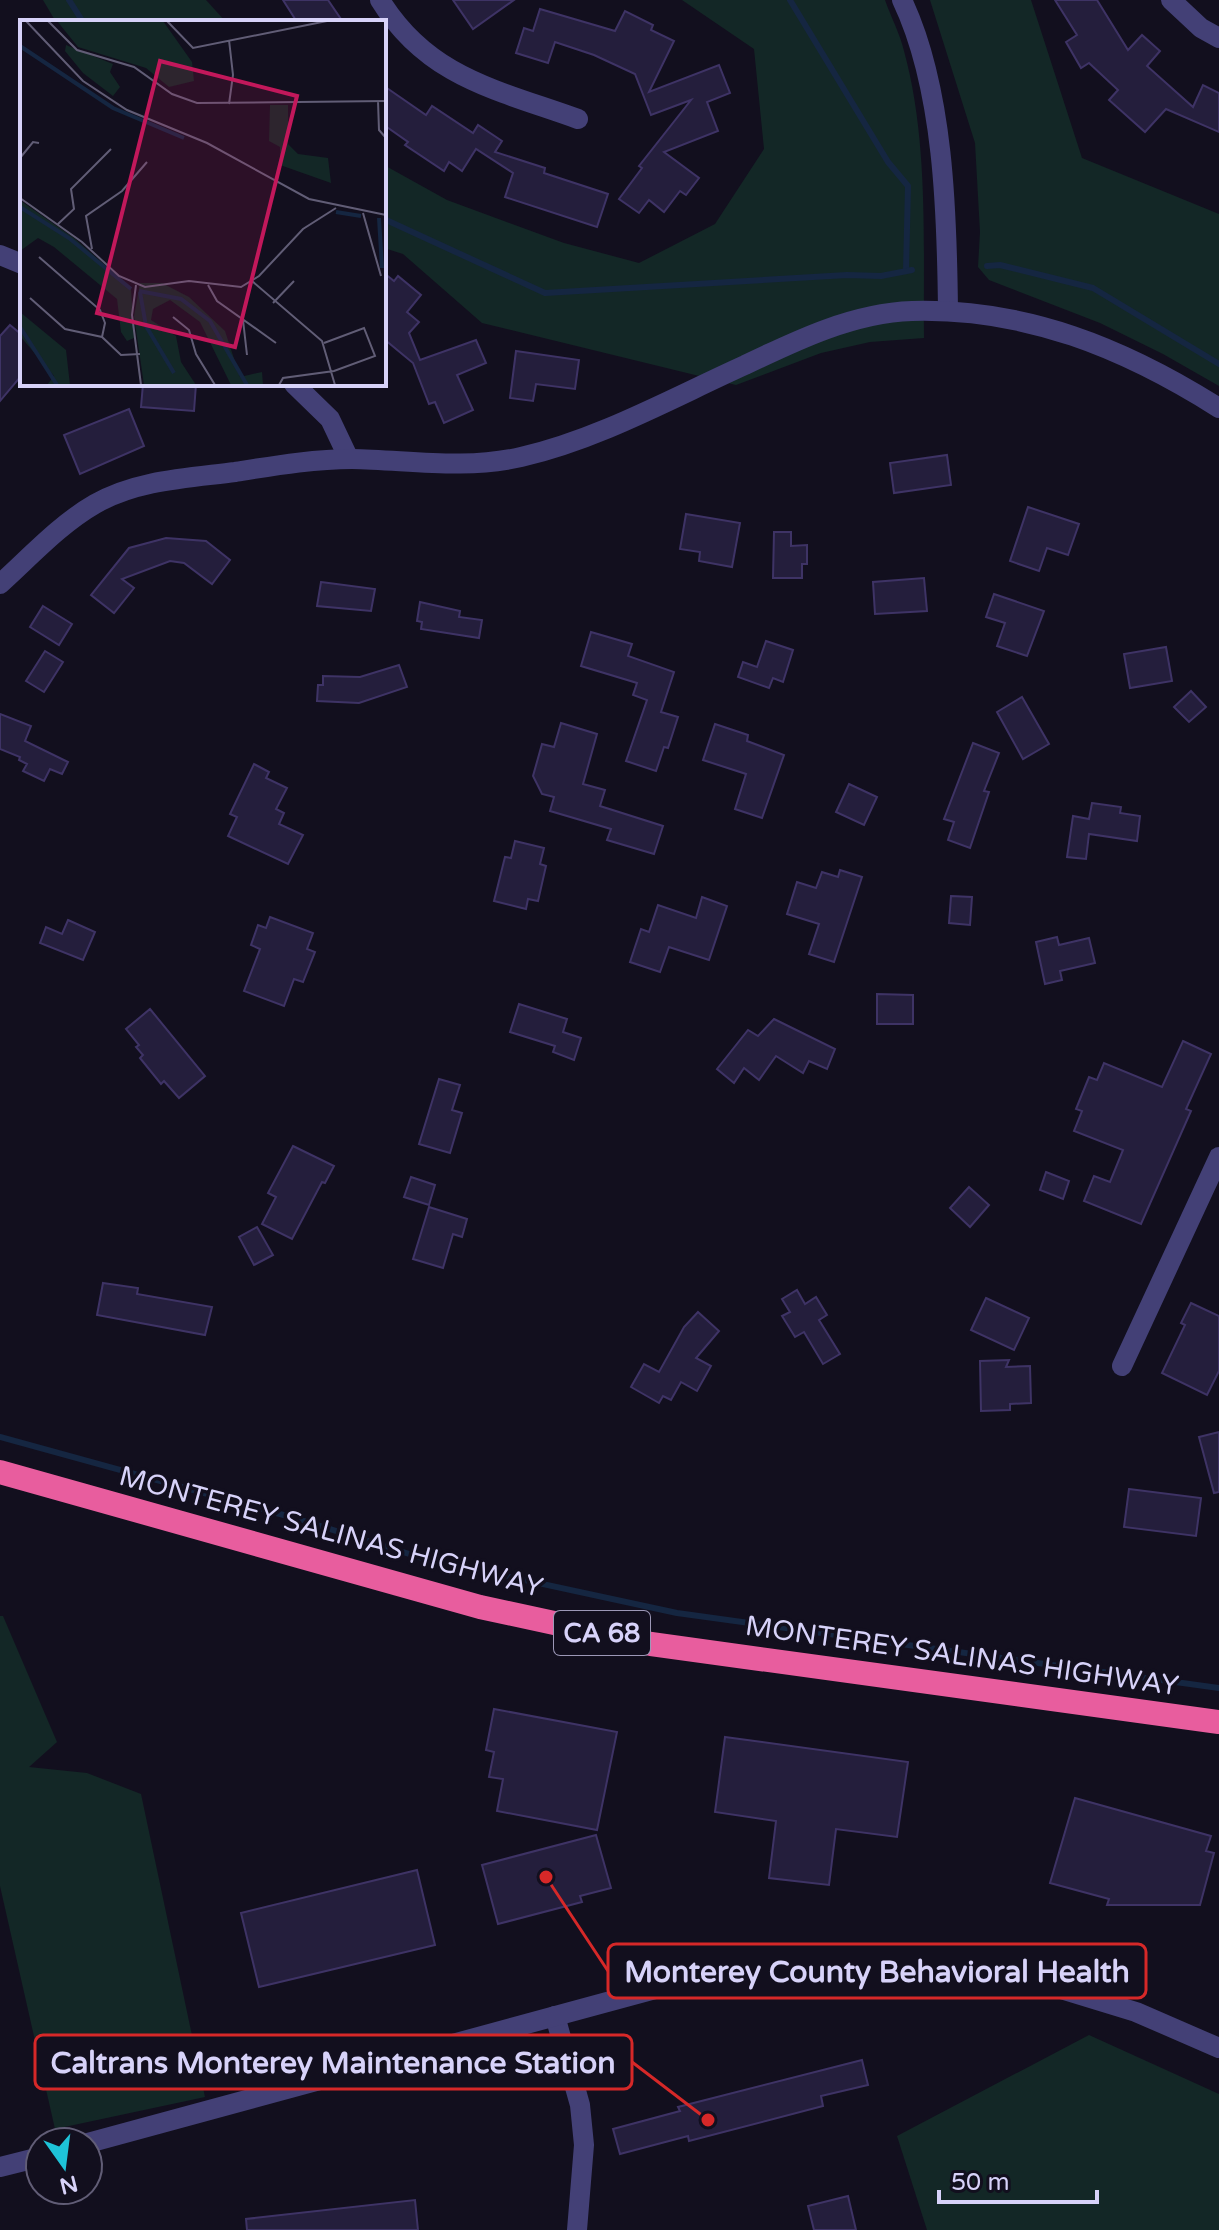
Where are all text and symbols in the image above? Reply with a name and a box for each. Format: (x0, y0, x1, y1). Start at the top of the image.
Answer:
inset map (20, 20, 386, 386)
street label: MONTEREY SALINAS HIGHWAY (115, 1459, 547, 1605)
street label: MONTEREY SALINAS HIGHWAY (743, 1609, 1181, 1703)
road number: CA 68 (554, 1611, 650, 1655)
callout: Monterey County Behavioral Health (608, 1944, 1146, 1998)
text: Monterey County Behavioral Health (624, 1954, 1130, 1991)
callout: Caltrans Monterey Maintenance Station (35, 2035, 632, 2089)
text: Caltrans Monterey Maintenance Station (51, 2045, 615, 2082)
north arrow (24, 2126, 104, 2206)
scale bar (939, 2154, 1097, 2204)
text: 50 m (951, 2168, 1009, 2197)
text: N (57, 2170, 80, 2199)

